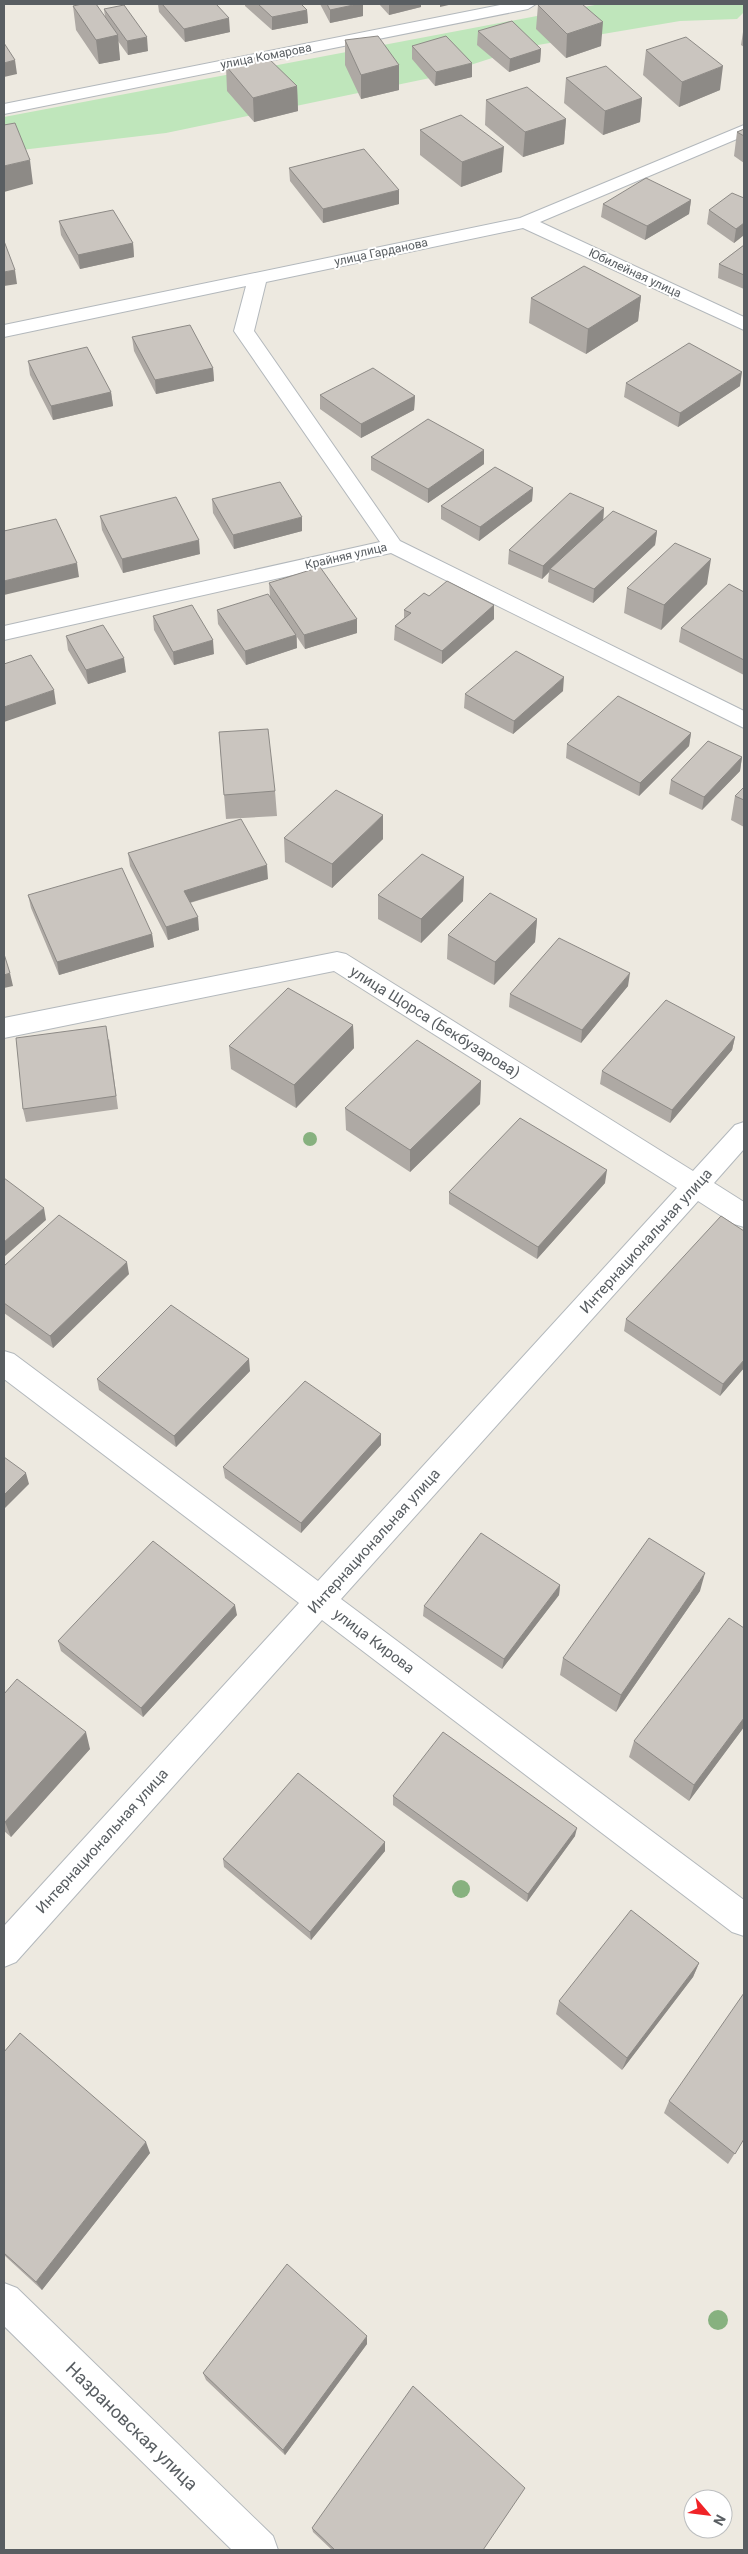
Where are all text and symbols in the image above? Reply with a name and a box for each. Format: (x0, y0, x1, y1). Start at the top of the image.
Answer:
street label: улица Комарова (219, 40, 313, 72)
street label: улица Гарданова (333, 235, 429, 269)
street label: Юбилейная улица (587, 245, 683, 301)
street label: Крайняя улица (304, 540, 388, 572)
street label: улица Щорса (Бекбузарова) (347, 962, 523, 1082)
street label: Интернациональная улица (576, 1165, 716, 1317)
street label: Интернациональная улица (304, 1465, 444, 1617)
street label: улица Кирова (330, 1605, 418, 1677)
street label: Интернациональная улица (32, 1765, 172, 1917)
street label: Назрановская улица (62, 2358, 202, 2494)
north arrow (683, 2489, 733, 2539)
text: N (710, 2512, 729, 2528)

